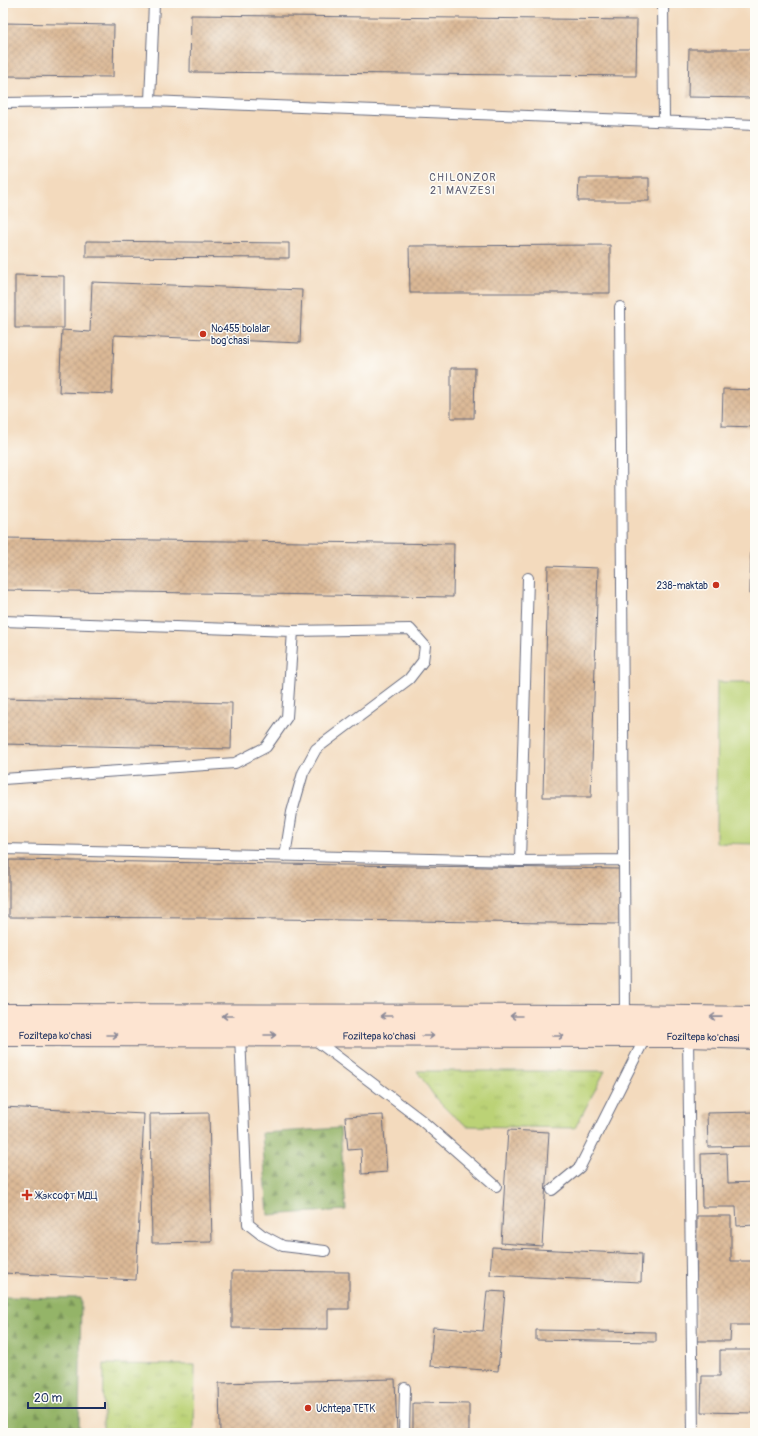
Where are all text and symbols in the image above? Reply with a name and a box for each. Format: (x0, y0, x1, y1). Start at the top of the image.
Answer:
district label: CHILONZOR 21 MAVZESI (429, 171, 497, 197)
place label: №455 bolalar bog'chasi (211, 323, 270, 347)
marker: №455 bolalar bog'chasi (198, 329, 208, 339)
place label: 238-maktab (657, 580, 708, 592)
marker: 238-maktab (711, 580, 721, 590)
one-way arrow (222, 1012, 235, 1020)
one-way arrow (380, 1012, 393, 1020)
one-way arrow (510, 1012, 523, 1020)
one-way arrow (710, 1013, 723, 1021)
street label: Foziltepa ko'chasi (18, 1030, 92, 1042)
street label: Foziltepa ko'chasi (342, 1030, 416, 1043)
one-way arrow (105, 1031, 118, 1039)
one-way arrow (263, 1031, 276, 1039)
street label: Foziltepa ko'chasi (666, 1031, 740, 1045)
one-way arrow (421, 1032, 434, 1040)
one-way arrow (551, 1032, 564, 1040)
marker: Жэксофт МДЦ (21, 1189, 33, 1201)
place label: Жэксофт МДЦ (34, 1190, 98, 1202)
scale bar (28, 1384, 105, 1410)
text: 20 m (34, 1391, 63, 1406)
marker: Uchtepa TETK (303, 1403, 313, 1413)
place label: Uchtepa TETK (316, 1403, 375, 1415)

